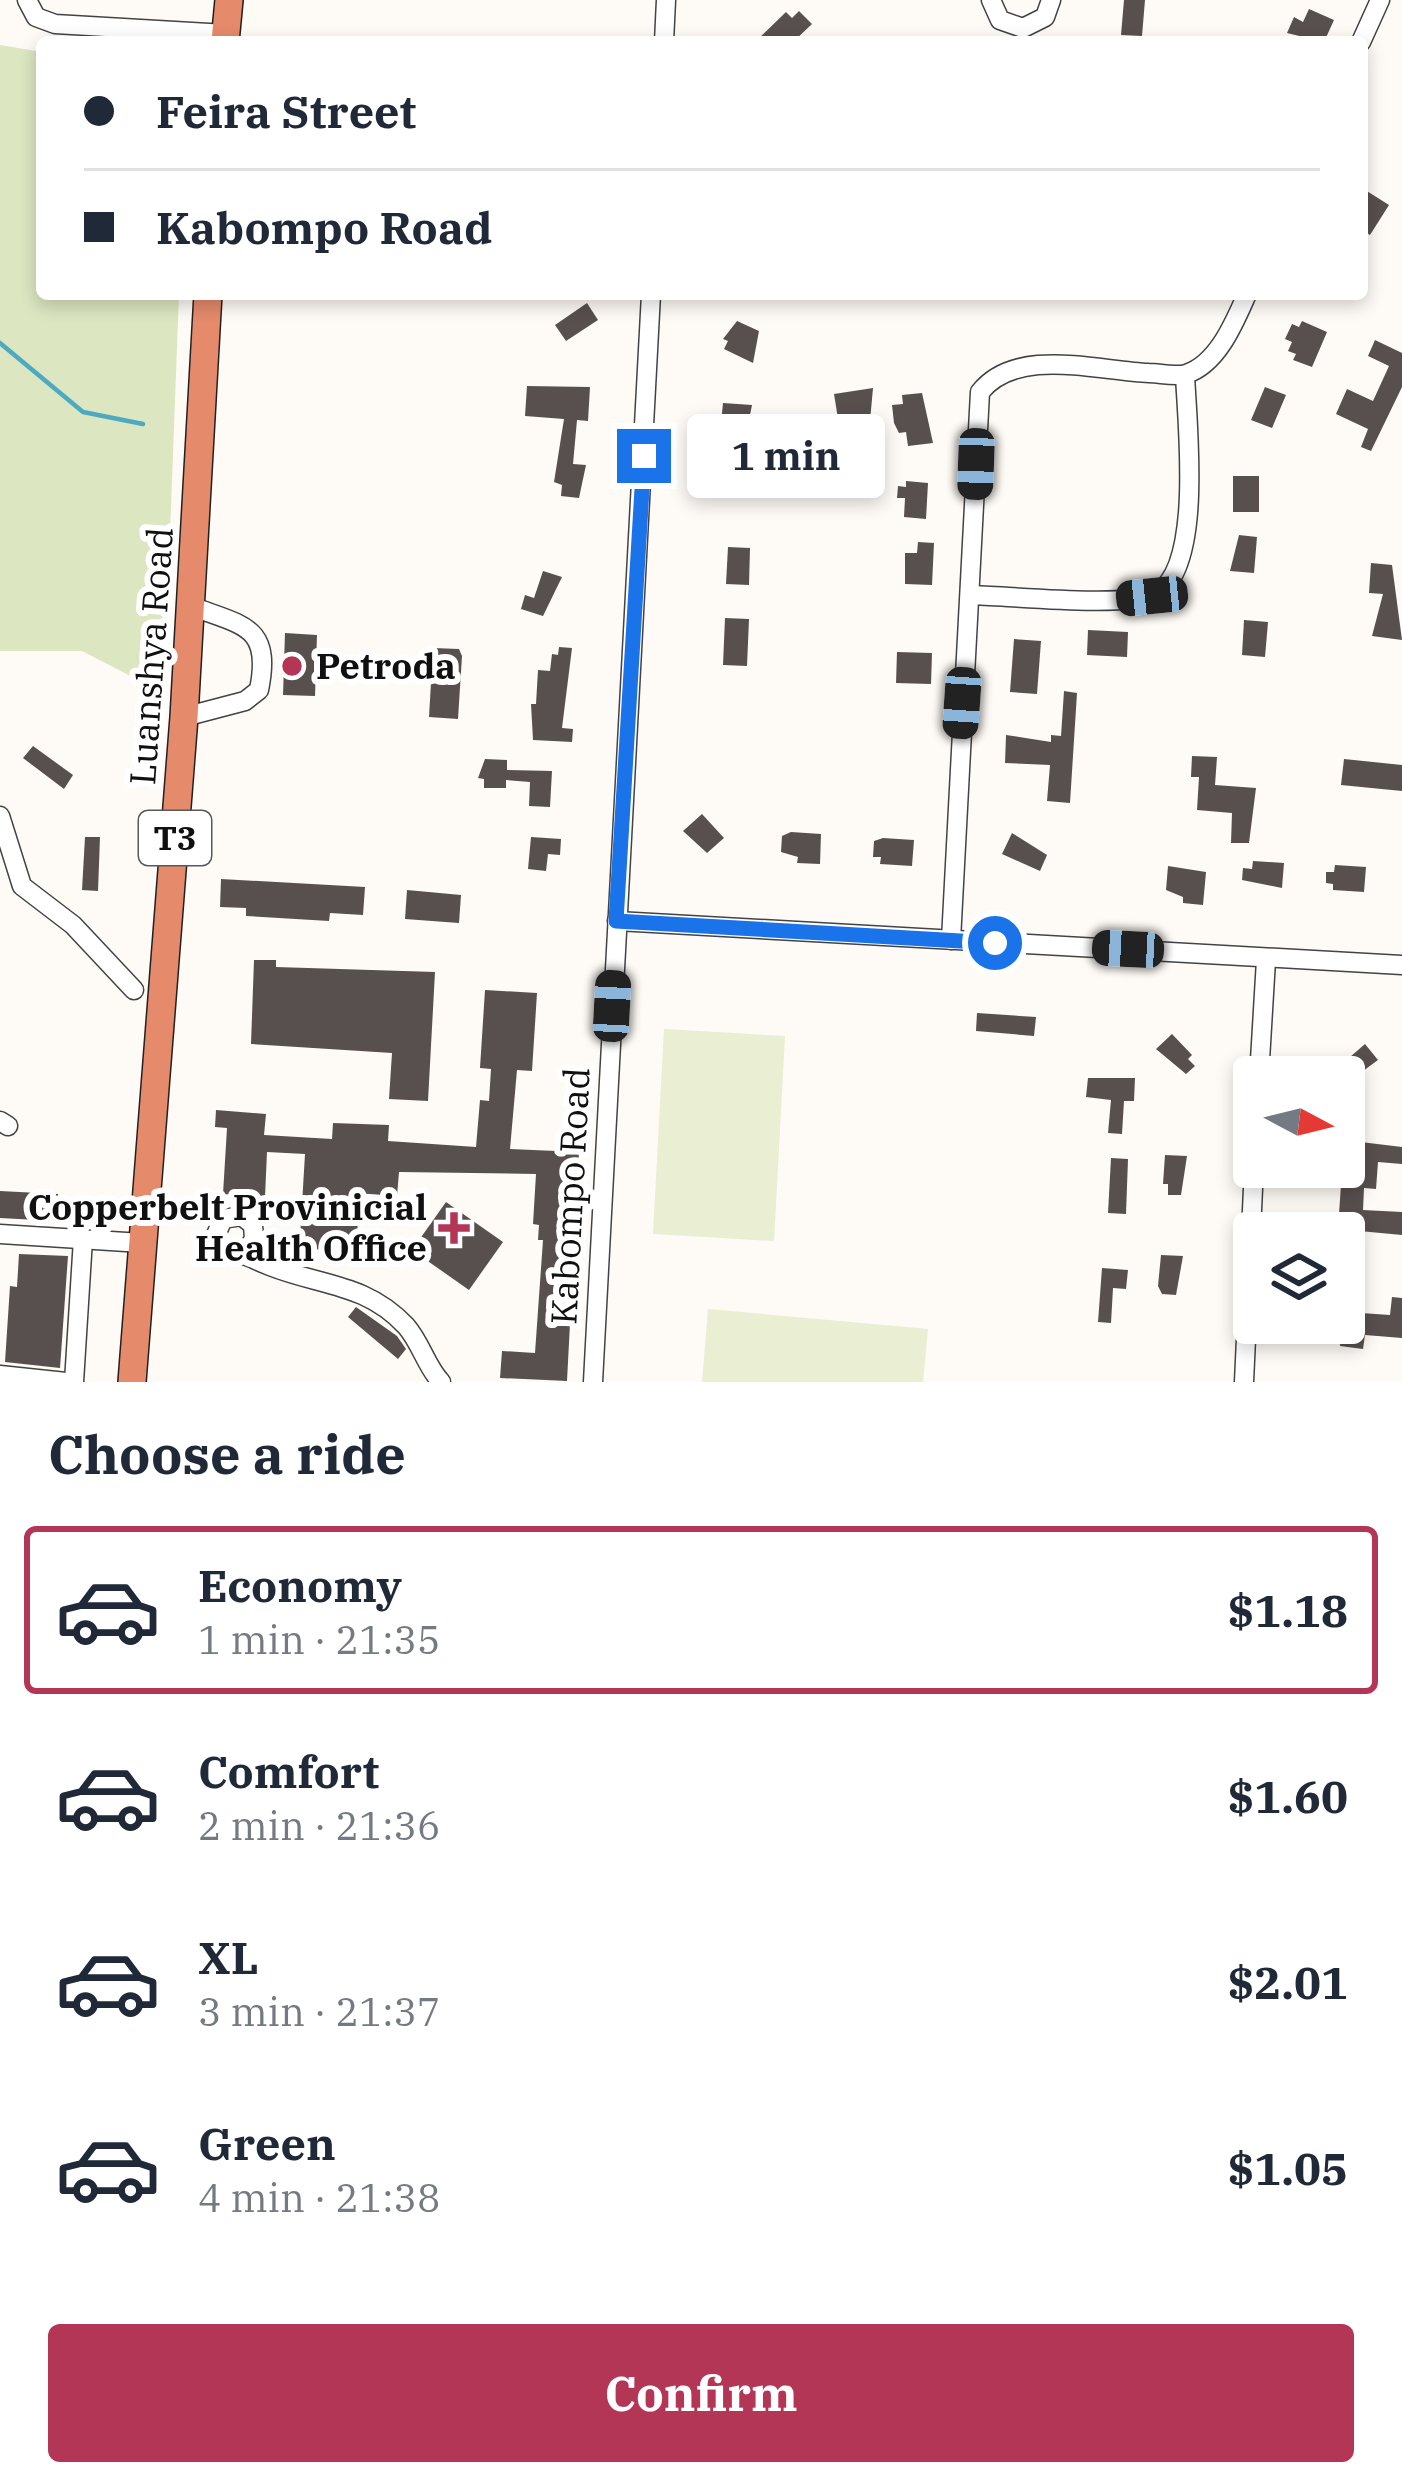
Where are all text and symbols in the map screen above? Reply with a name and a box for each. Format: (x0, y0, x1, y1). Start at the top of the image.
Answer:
text: Feira Street (156, 82, 416, 140)
text: Kabompo Road (156, 198, 492, 256)
callout: 1 min (686, 414, 884, 498)
car (957, 427, 995, 501)
route end (617, 429, 671, 483)
text: 1 min (731, 430, 841, 481)
street label: Luanshya Road (118, 526, 183, 786)
car (1114, 574, 1190, 618)
place label: Petroda (316, 642, 456, 689)
marker: Petroda (279, 653, 305, 679)
car (942, 666, 982, 740)
road number: T3 (139, 811, 211, 865)
route start (968, 916, 1022, 970)
car (1091, 929, 1165, 969)
car (592, 969, 632, 1043)
north arrow (1233, 1056, 1365, 1188)
map controls (1233, 1056, 1365, 1344)
street label: Kabompo Road (539, 1066, 600, 1326)
place label: Copperbelt Provinicial Health Office (28, 1183, 427, 1271)
marker: Copperbelt Provinicial Health Office (438, 1212, 470, 1244)
button: layers (1233, 1212, 1365, 1344)
text: Choose a ride (48, 1419, 406, 1489)
icon: car (54, 1556, 162, 1664)
text: Economy (198, 1556, 402, 1614)
text: $1.18 (1228, 1581, 1348, 1639)
text: 1 min · 21:35 (198, 1614, 440, 1665)
icon: car (54, 1742, 162, 1850)
text: Comfort (198, 1742, 379, 1800)
text: $1.60 (1228, 1767, 1348, 1825)
text: 2 min · 21:36 (198, 1800, 440, 1851)
icon: car (54, 1928, 162, 2036)
text: XL (198, 1928, 259, 1986)
text: $2.01 (1228, 1953, 1348, 2011)
text: 3 min · 21:37 (198, 1986, 440, 2037)
icon: car (54, 2114, 162, 2222)
text: Green (198, 2114, 336, 2172)
text: $1.05 (1228, 2139, 1348, 2197)
text: 4 min · 21:38 (198, 2172, 440, 2223)
button: Confirm (48, 2324, 1354, 2462)

